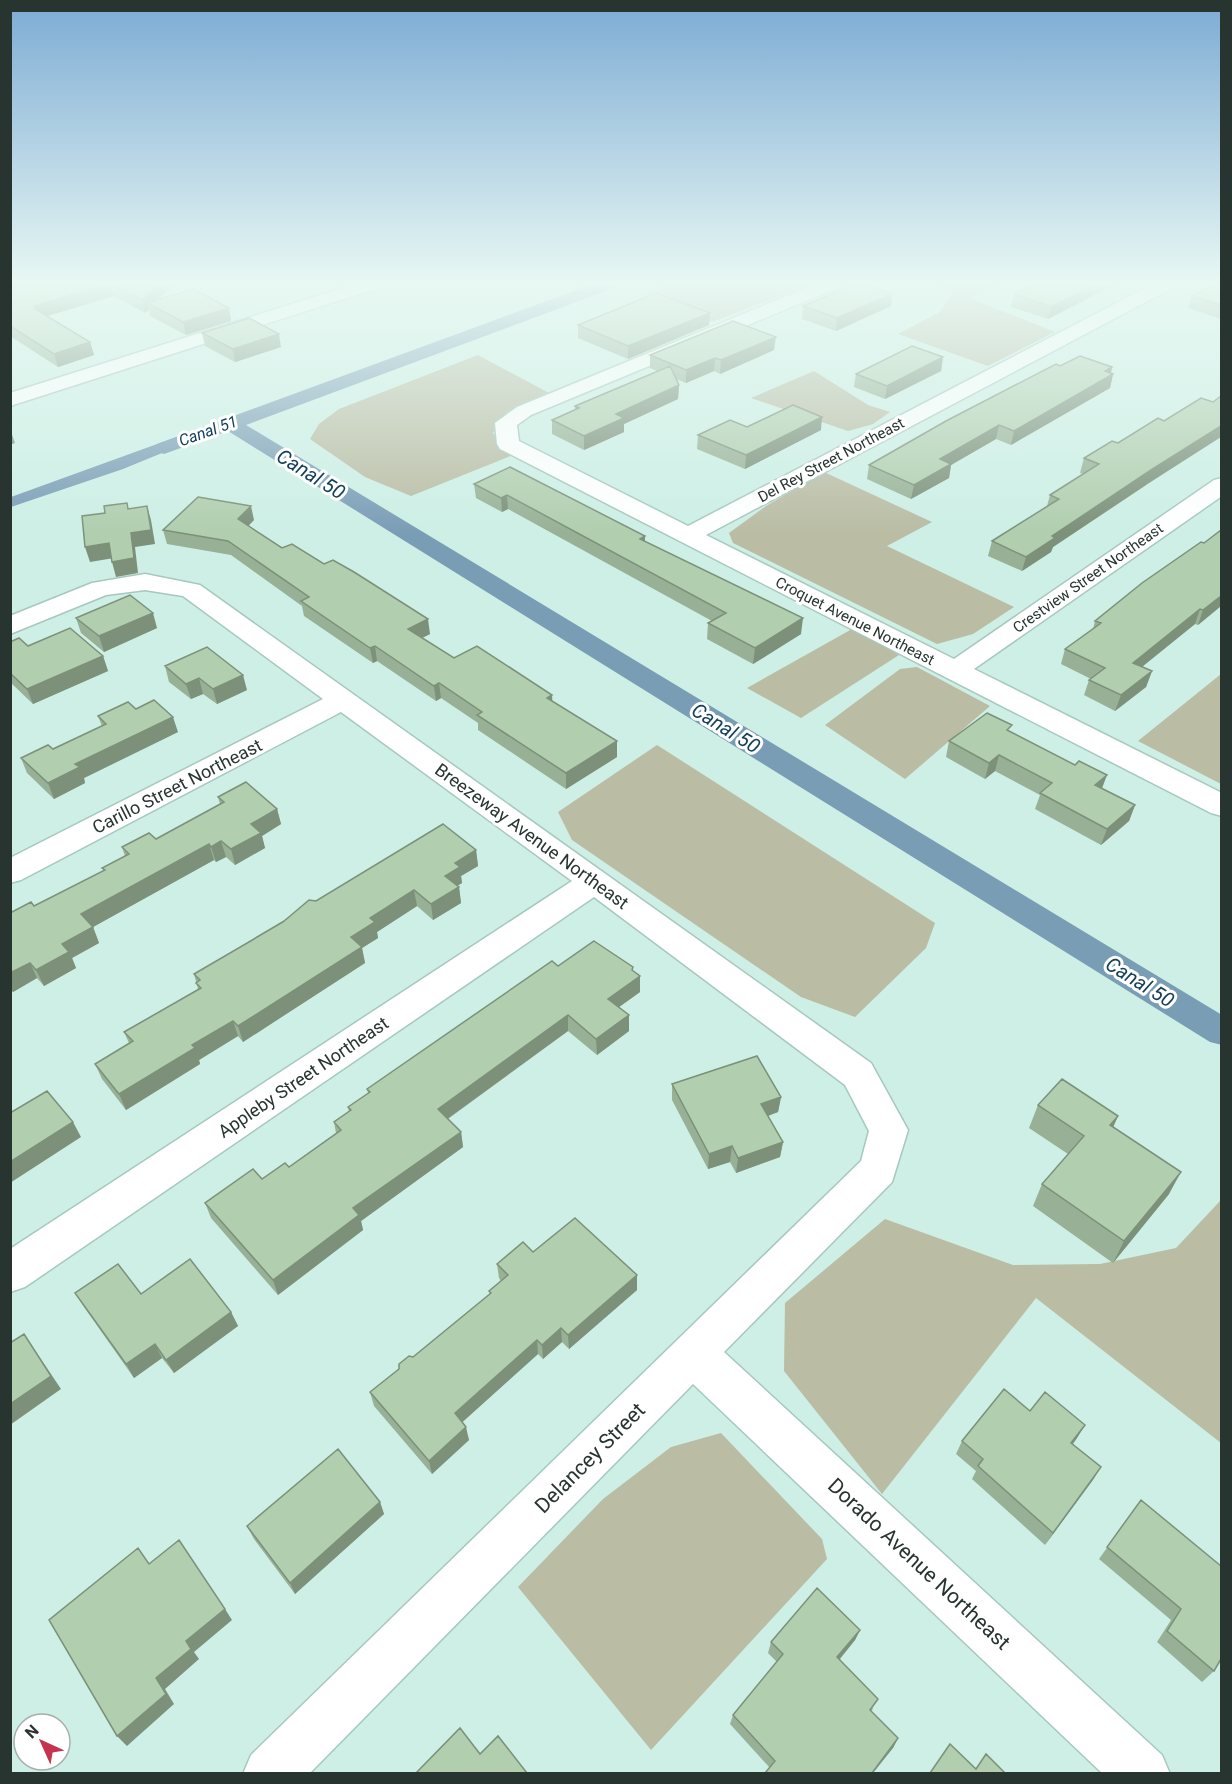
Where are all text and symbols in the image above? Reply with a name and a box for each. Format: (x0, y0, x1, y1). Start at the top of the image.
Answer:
water label: Canal 51 (176, 412, 240, 450)
street label: Del Rey Street Northeast (755, 414, 907, 506)
water label: Canal 50 (272, 444, 350, 504)
street label: Crestview Street Northeast (1009, 519, 1167, 637)
street label: Croquet Avenue Northeast (772, 573, 938, 669)
water label: Canal 50 (687, 698, 765, 758)
street label: Carillo Street Northeast (89, 734, 265, 838)
street label: Breezeway Avenue Northeast (431, 759, 633, 913)
water label: Canal 50 (1101, 952, 1179, 1012)
street label: Appleby Street Northeast (214, 1012, 392, 1142)
street label: Delancey Street (530, 1398, 650, 1518)
street label: Dorado Avenue Northeast (823, 1473, 1015, 1655)
north arrow (12, 1712, 72, 1772)
text: N (21, 1721, 42, 1742)

